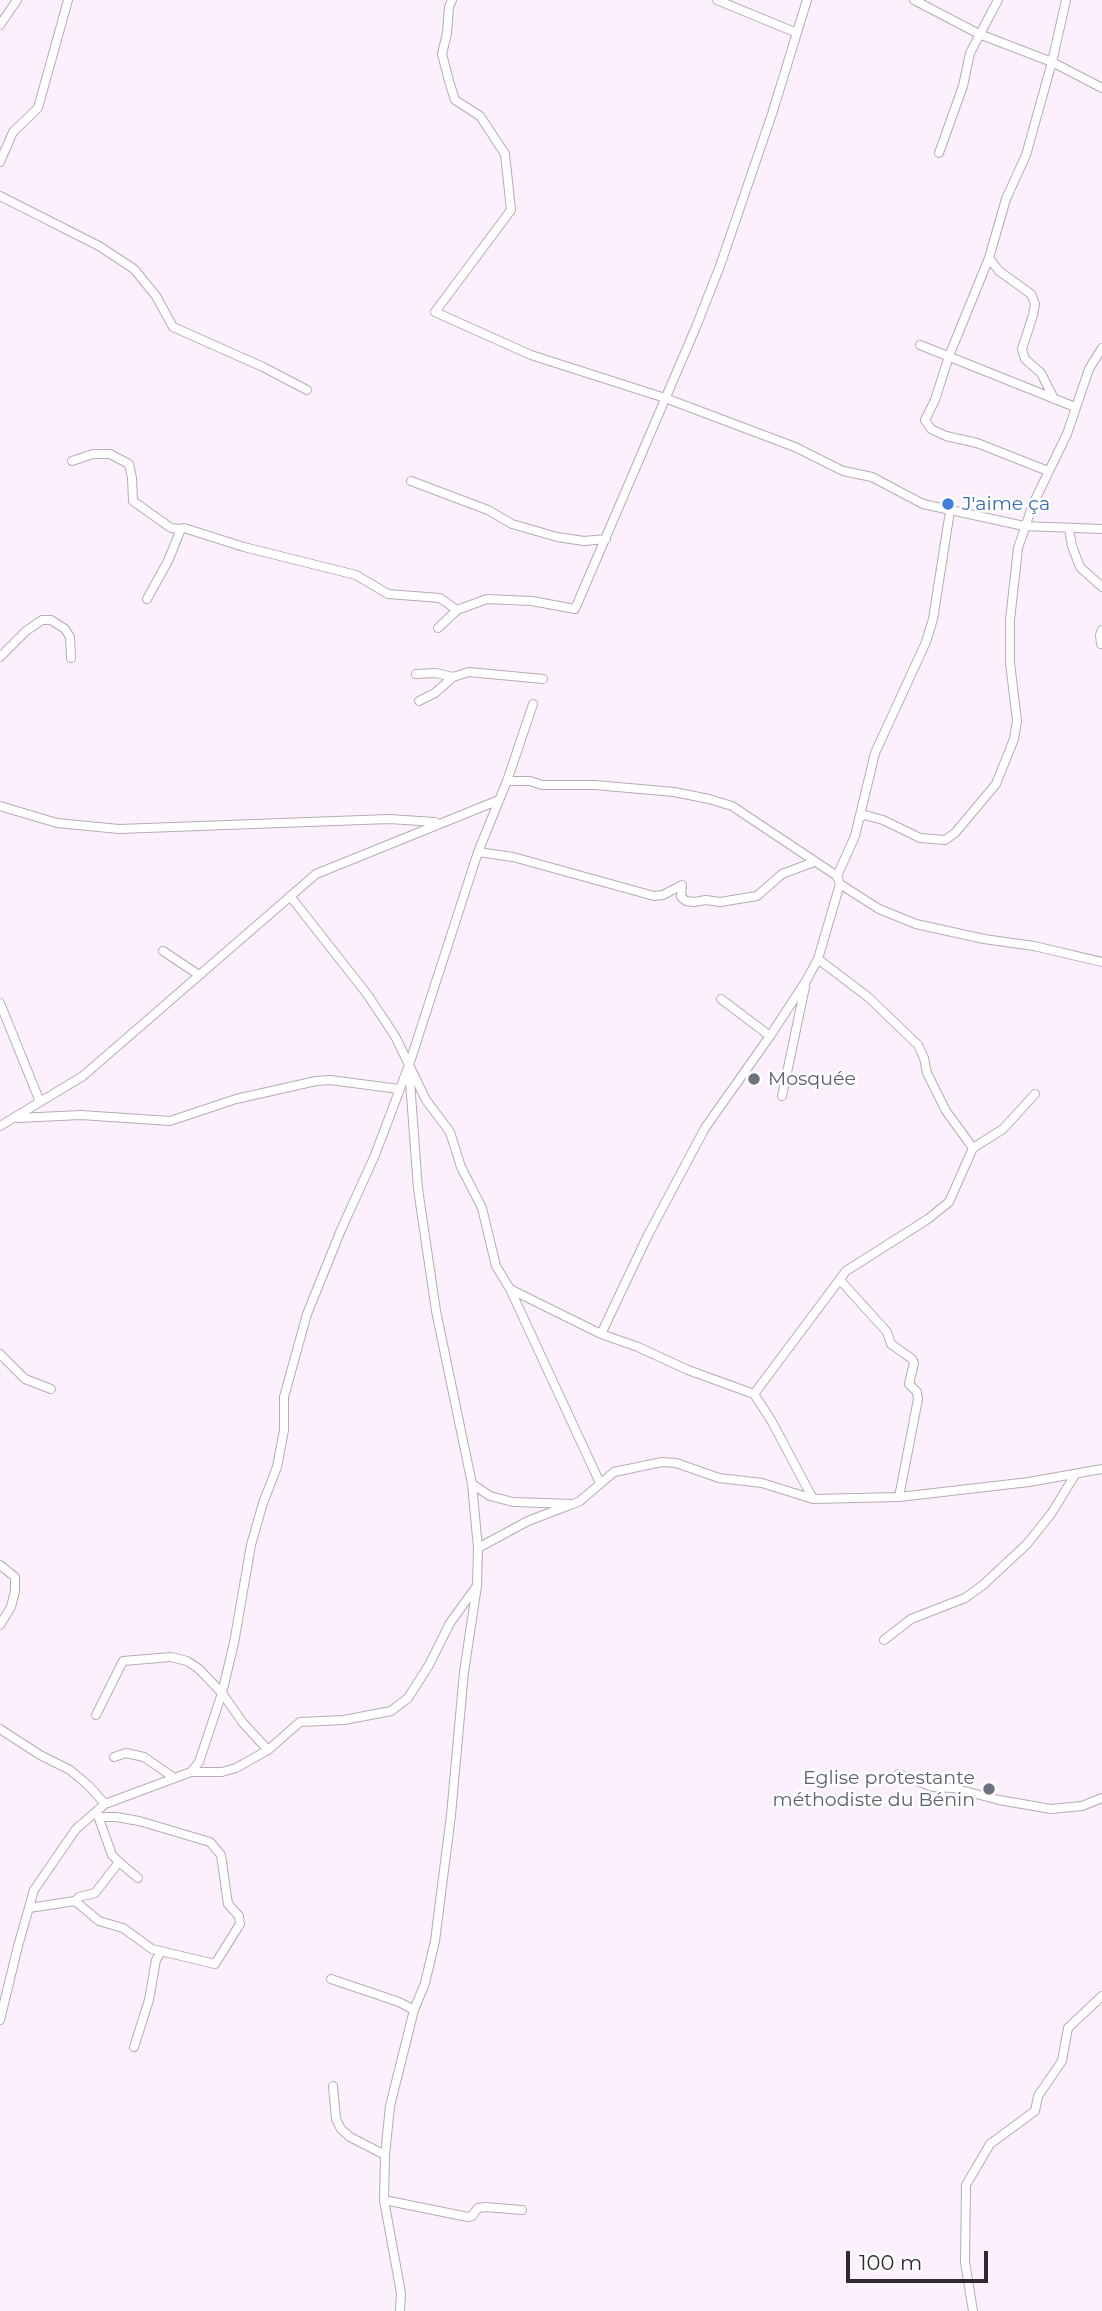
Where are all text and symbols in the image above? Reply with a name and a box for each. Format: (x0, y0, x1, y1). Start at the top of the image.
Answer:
place label: J'aime ça (962, 493, 1050, 515)
marker: J'aime ça (940, 496, 956, 512)
place label: Mosquée (768, 1068, 856, 1090)
marker: Mosquée (746, 1071, 762, 1087)
place label: Eglise protestante méthodiste du Bénin (773, 1767, 975, 1811)
marker: Eglise protestante méthodiste du Bénin (981, 1781, 997, 1797)
scale bar (850, 2238, 992, 2282)
text: 100 m (859, 2250, 922, 2275)

